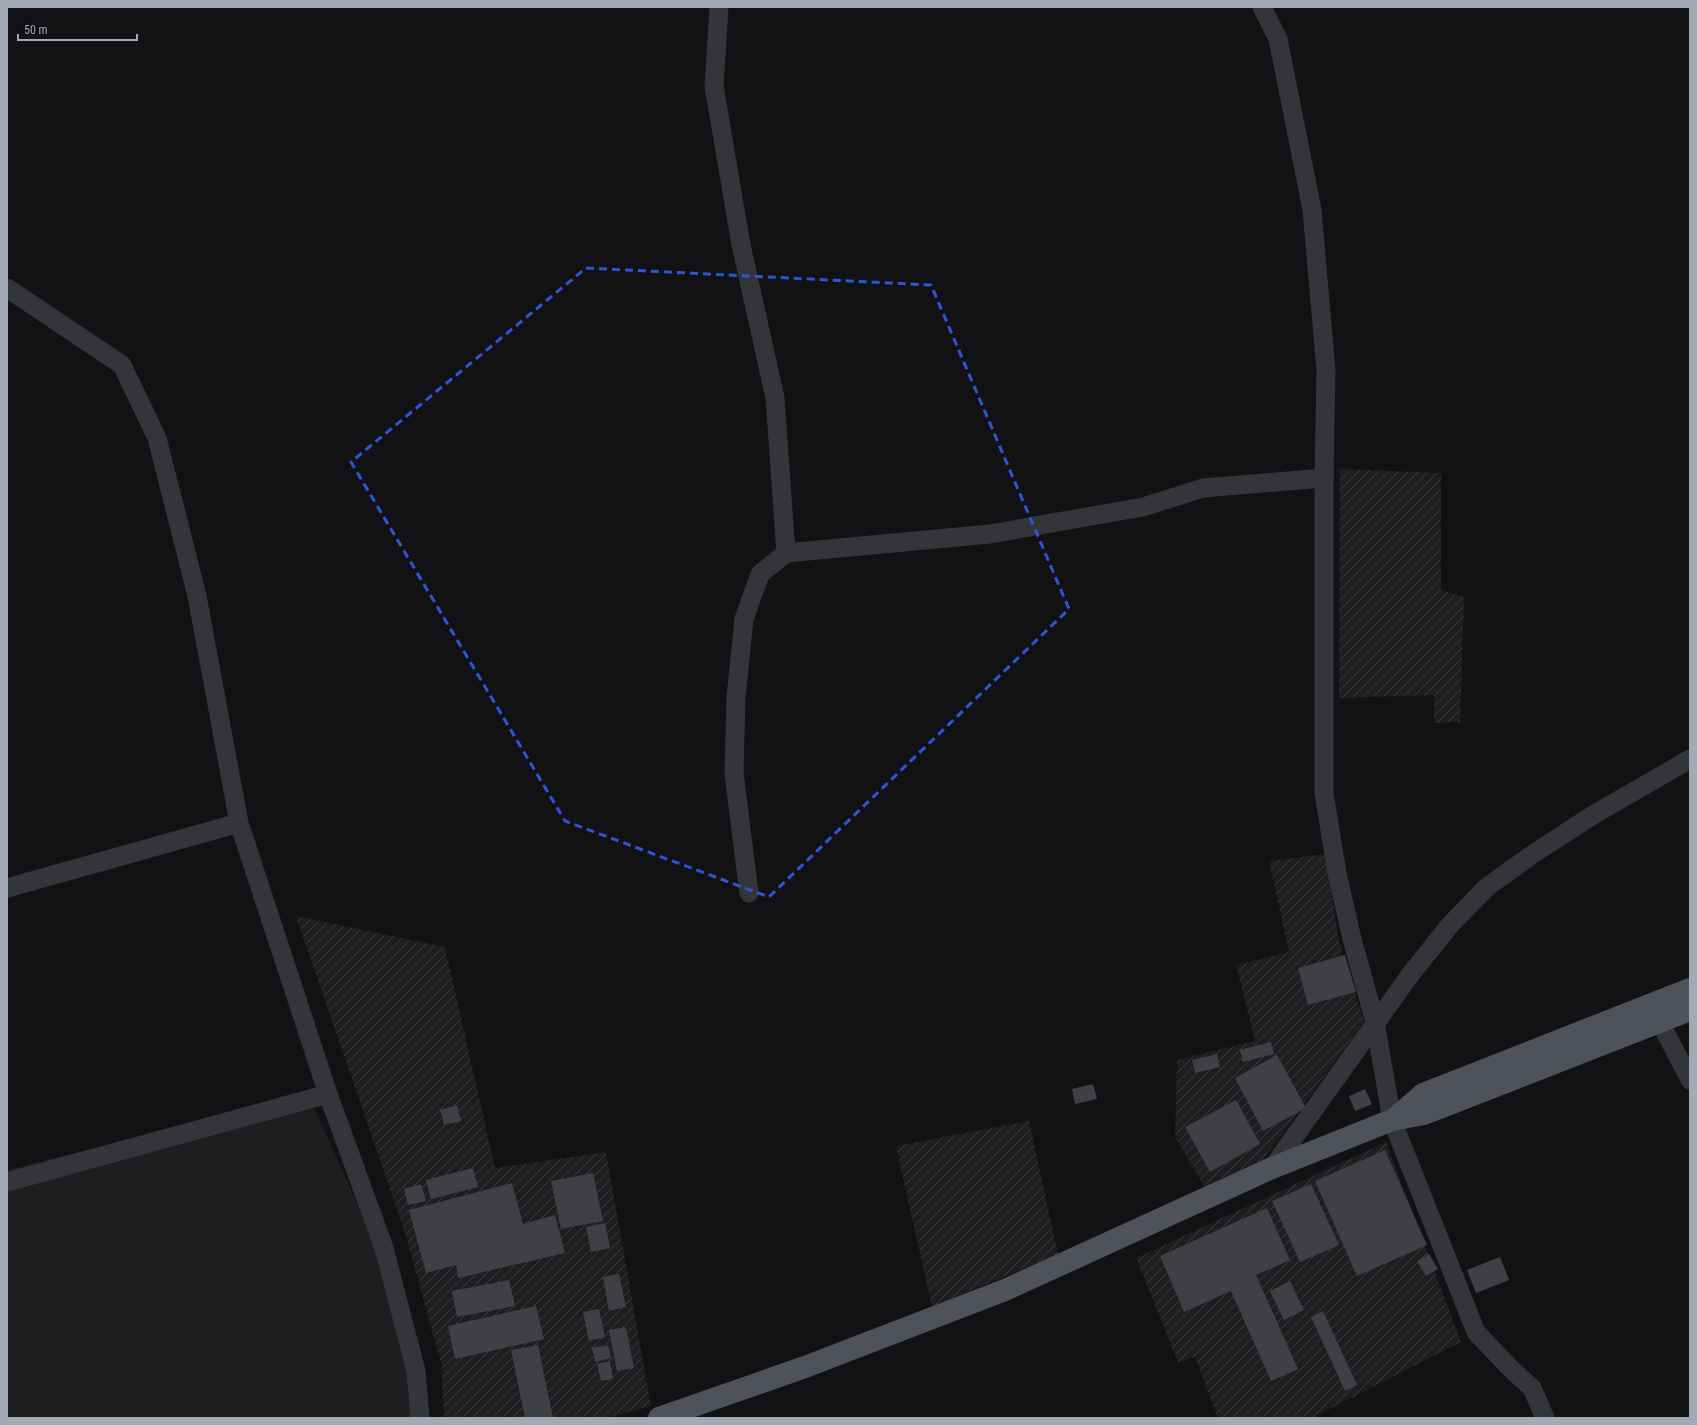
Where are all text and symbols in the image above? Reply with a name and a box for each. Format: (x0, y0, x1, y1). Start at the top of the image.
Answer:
scale bar (18, 16, 137, 42)
text: 50 m (24, 23, 48, 37)

